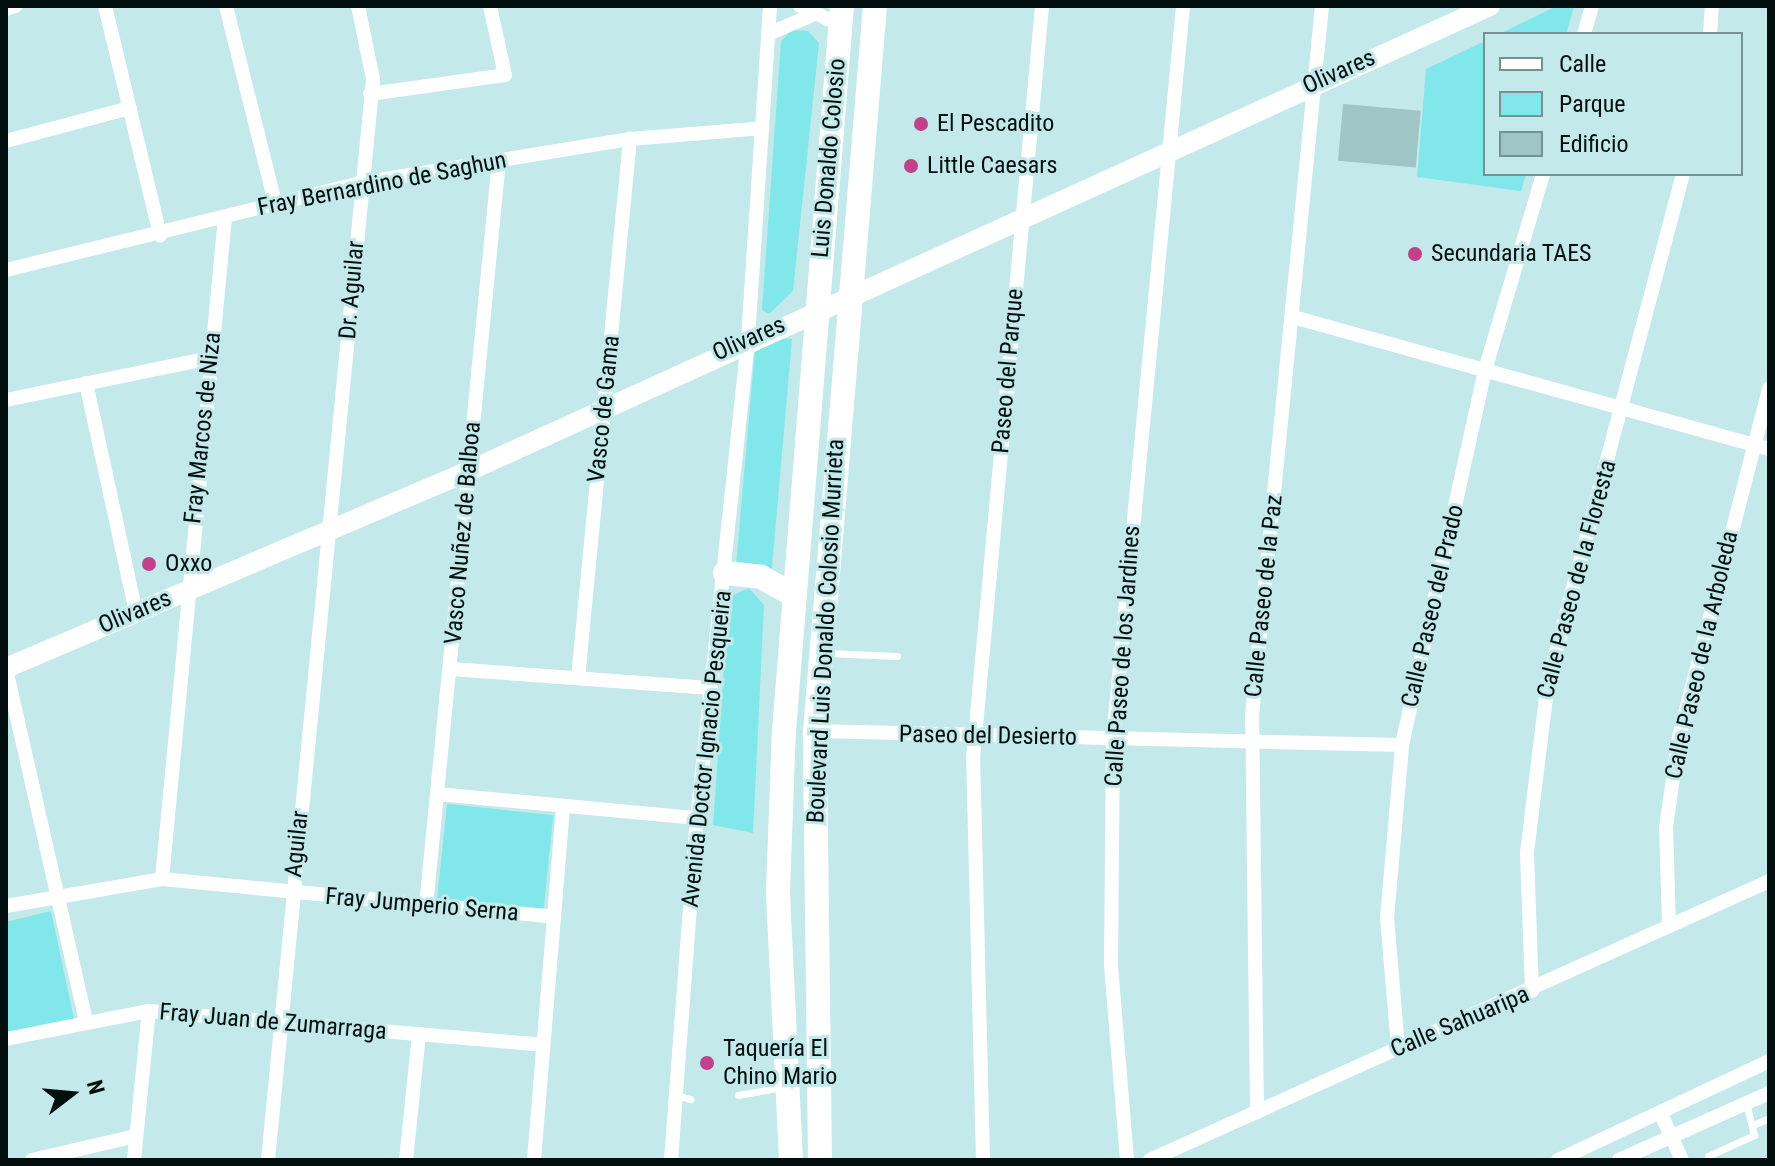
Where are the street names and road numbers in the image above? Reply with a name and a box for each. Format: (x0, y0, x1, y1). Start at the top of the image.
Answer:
street label: Olivares (1298, 43, 1380, 101)
street label: Luis Donaldo Colosio (806, 57, 852, 259)
street label: Fray Bernardino de Saghun (255, 146, 509, 222)
street label: Dr. Aguilar (333, 240, 371, 340)
street label: Paseo del Parque (986, 287, 1030, 455)
street label: Olivares (708, 310, 790, 368)
street label: Fray Marcos de Niza (179, 331, 227, 525)
street label: Vasco de Gama (582, 334, 626, 484)
street label: Vasco Nuñez de Balboa (439, 420, 487, 646)
street label: Boulevard Luis Donaldo Colosio Murrieta (802, 438, 850, 824)
street label: Calle Paseo de la Floresta (1531, 457, 1623, 701)
street label: Calle Paseo de la Paz (1239, 493, 1289, 699)
street label: Calle Paseo del Prado (1396, 502, 1470, 710)
street label: Calle Paseo de los Jardines (1100, 525, 1146, 787)
street label: Calle Paseo de la Arboleda (1659, 528, 1745, 782)
street label: Olivares (94, 584, 176, 640)
street label: Avenida Doctor Ignacio Pesqueira (676, 589, 738, 909)
street label: Paseo del Desierto (899, 720, 1077, 752)
street label: Aguilar (279, 809, 315, 879)
street label: Fray Jumperio Serna (324, 882, 520, 928)
street label: Calle Sahuaripa (1386, 980, 1534, 1064)
street label: Fray Juan de Zumarraga (158, 998, 388, 1046)

